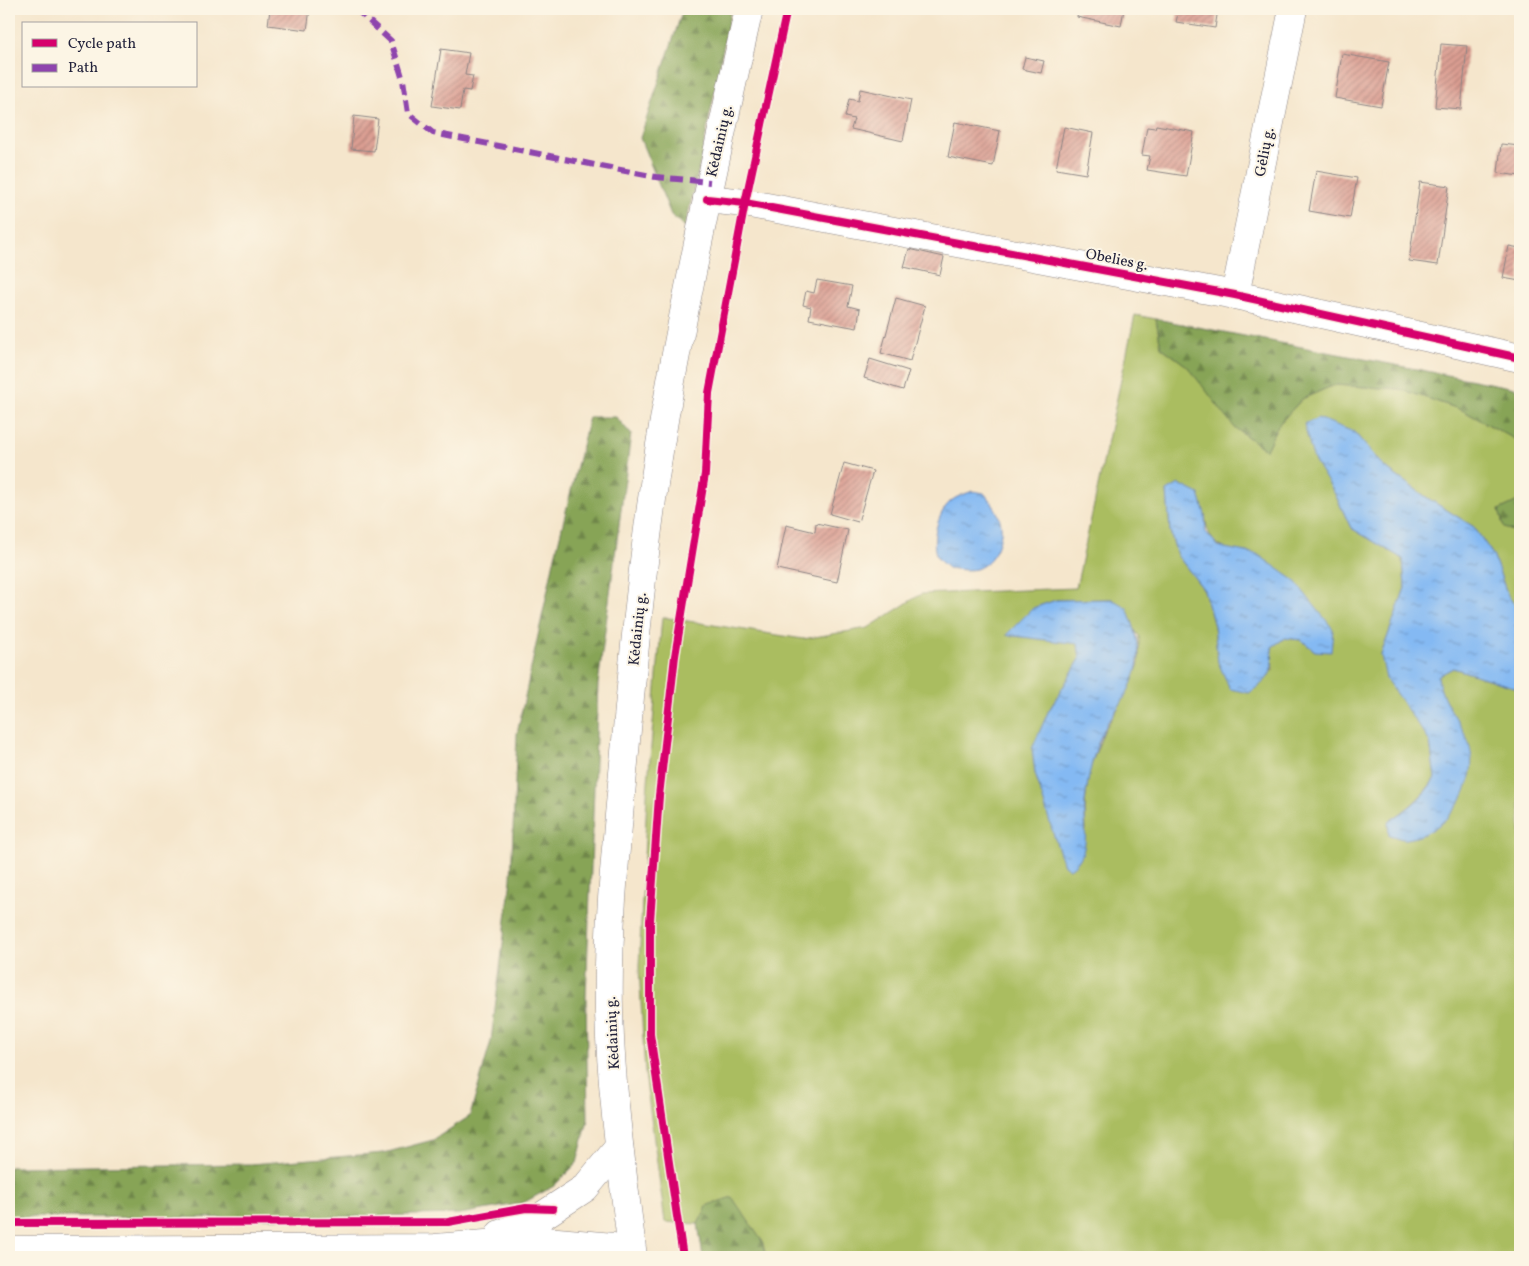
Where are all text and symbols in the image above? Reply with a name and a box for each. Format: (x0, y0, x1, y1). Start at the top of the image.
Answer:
legend (22, 22, 198, 88)
text: Cycle path (68, 34, 136, 55)
text: Path (68, 58, 98, 79)
street label: Kėdainių g. (702, 103, 739, 179)
street label: Gėlių g. (1250, 126, 1281, 179)
street label: Obelies g. (1084, 244, 1150, 277)
street label: Kėdainių g. (624, 592, 653, 667)
street label: Kėdainių g. (601, 996, 626, 1070)

